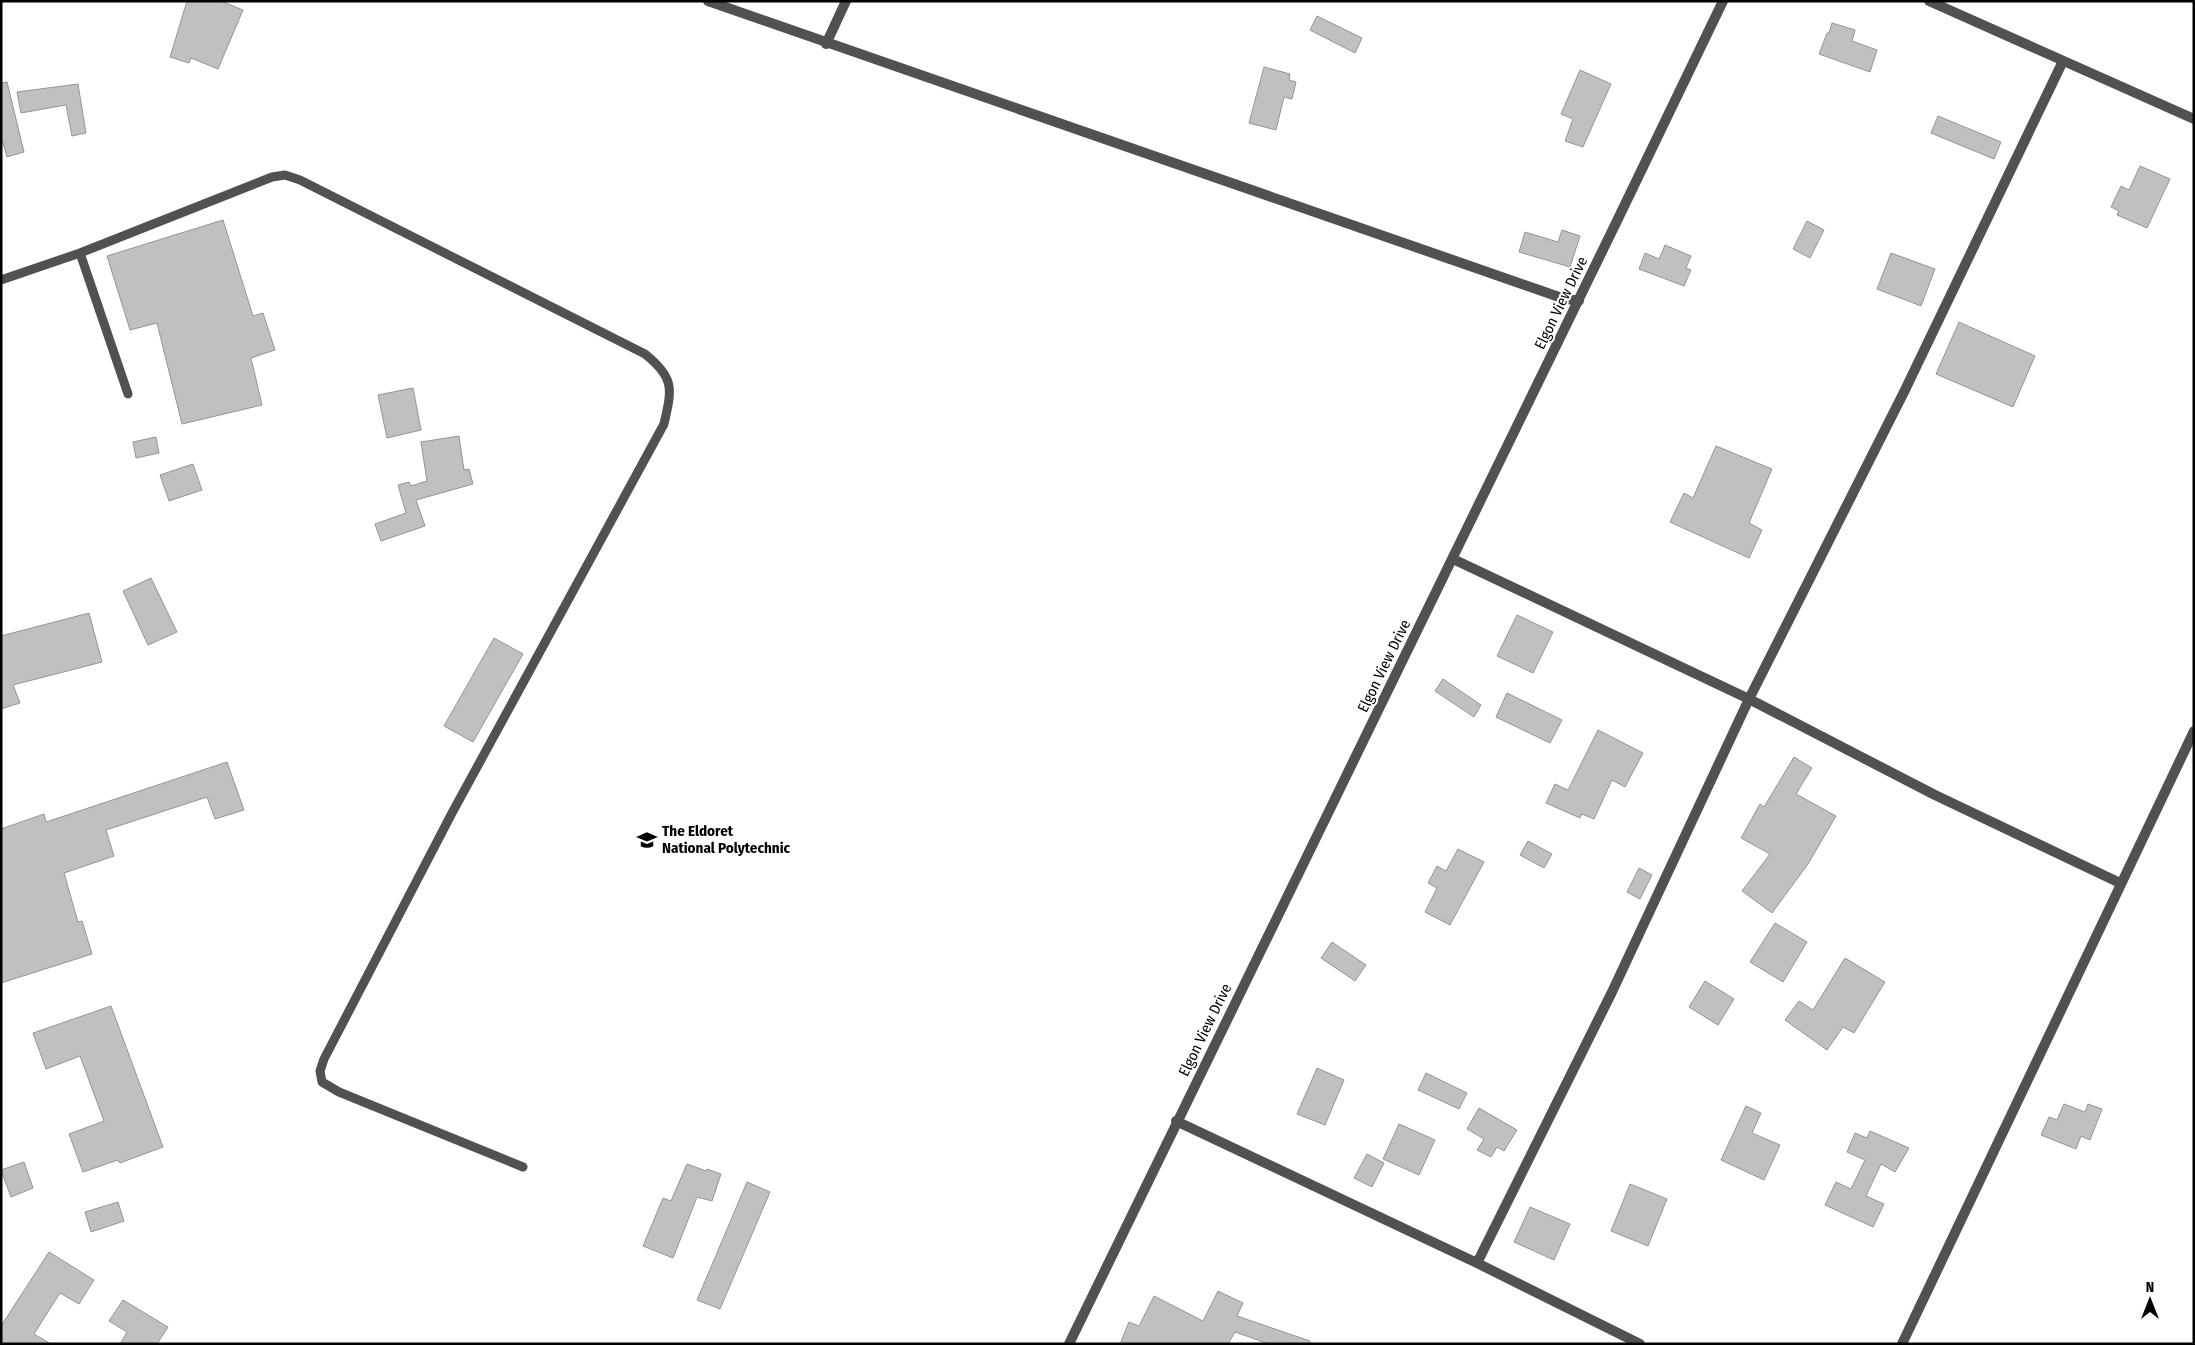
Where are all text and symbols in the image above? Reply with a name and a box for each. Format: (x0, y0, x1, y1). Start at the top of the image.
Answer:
street label: Elgon View Drive (1531, 254, 1591, 352)
street label: Elgon View Drive (1354, 617, 1414, 715)
place label: The Eldoret National Polytechnic (662, 822, 791, 857)
school or university icon: The Eldoret National Polytechnic (636, 829, 658, 851)
street label: Elgon View Drive (1175, 981, 1235, 1079)
north arrow (2125, 1275, 2175, 1325)
text: N (2146, 1279, 2154, 1296)

